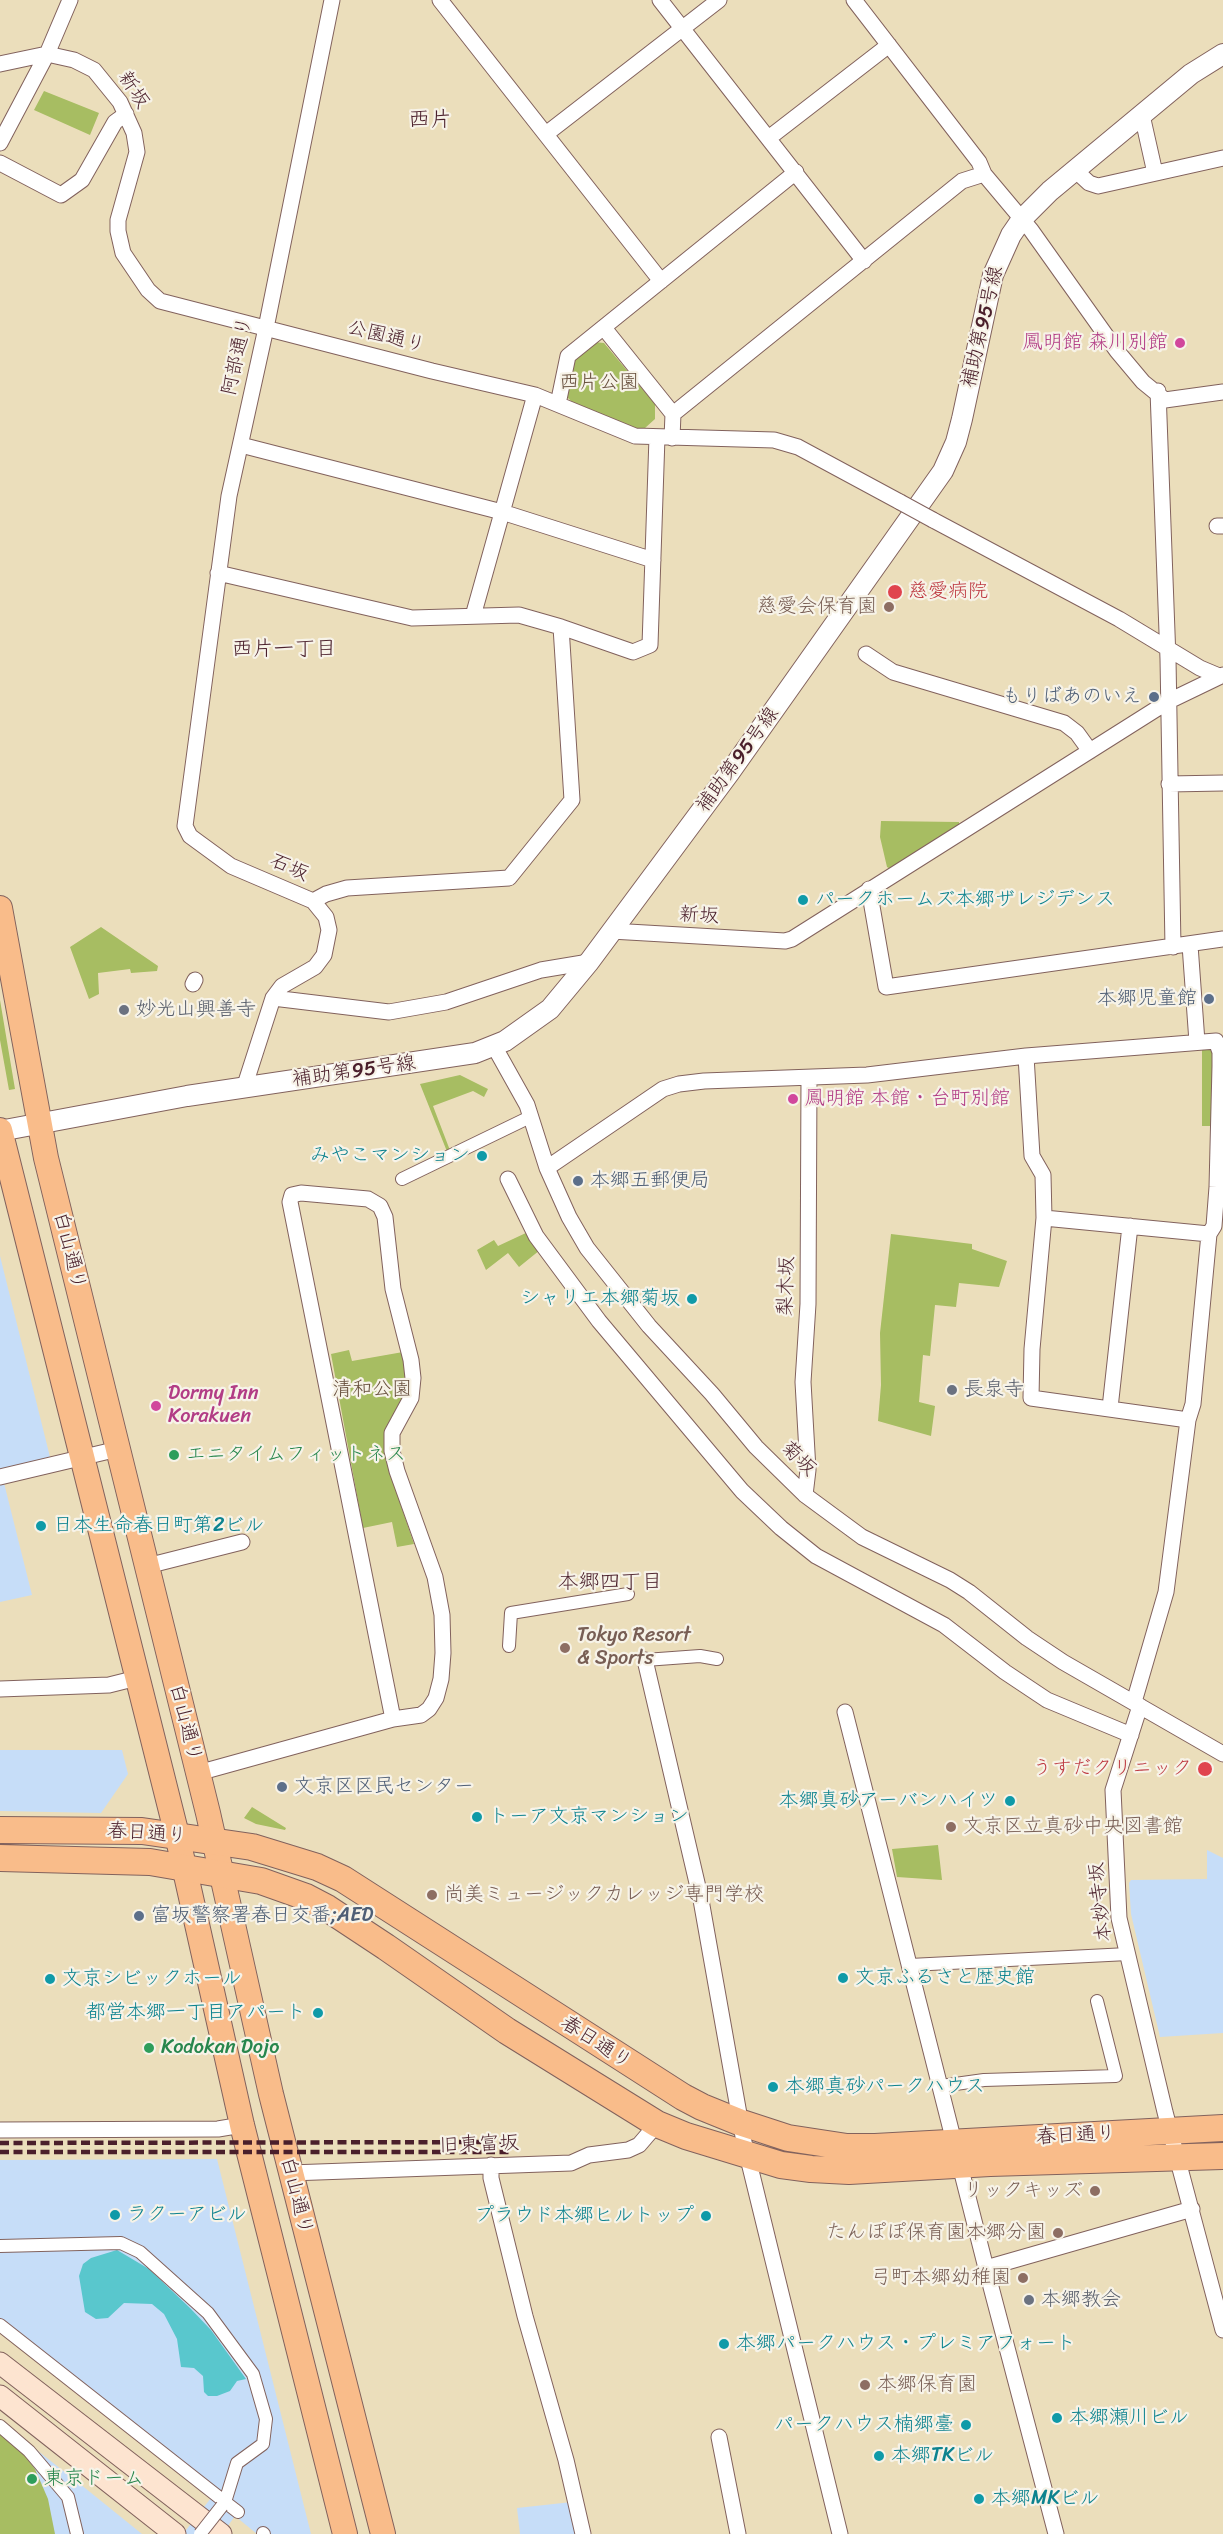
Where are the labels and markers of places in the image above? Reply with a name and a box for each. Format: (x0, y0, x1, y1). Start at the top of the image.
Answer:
place label: 鳳明館 森川別館 (1023, 331, 1168, 355)
marker: 鳳明館 森川別館 (1173, 336, 1187, 350)
place label: 慈愛病院 (908, 580, 988, 604)
marker: 慈愛病院 (886, 583, 904, 601)
place label: 慈愛会保育園 (757, 595, 877, 619)
marker: 慈愛会保育園 (882, 600, 896, 614)
place label: もりばあのいえ (1002, 685, 1142, 709)
marker: もりばあのいえ (1147, 690, 1161, 704)
place label: パークホームズ本郷ザレジデンス (815, 888, 1115, 912)
marker: パークホームズ本郷ザレジデンス (796, 893, 810, 907)
place label: 本郷児童館 (1097, 987, 1197, 1011)
marker: 本郷児童館 (1202, 992, 1216, 1006)
place label: 妙光山興善寺 (136, 998, 256, 1022)
marker: 妙光山興善寺 (117, 1003, 131, 1017)
place label: 鳳明館 本館・台町別館 (805, 1087, 1010, 1111)
marker: 鳳明館 本館・台町別館 (786, 1092, 800, 1106)
place label: みやこマンション (310, 1144, 470, 1168)
marker: みやこマンション (475, 1149, 489, 1163)
place label: 本郷五郵便局 (590, 1169, 710, 1193)
marker: 本郷五郵便局 (571, 1174, 585, 1188)
place label: シャリエ本郷菊坂 (520, 1287, 680, 1311)
marker: シャリエ本郷菊坂 (685, 1292, 699, 1306)
place label: 長泉寺 (964, 1378, 1024, 1402)
place label: Dormy Inn Korakuen (168, 1382, 259, 1429)
marker: 長泉寺 (945, 1383, 959, 1397)
marker: Dormy Inn Korakuen (149, 1399, 163, 1413)
place label: エニタイムフィットネス (186, 1443, 406, 1467)
marker: エニタイムフィットネス (167, 1448, 181, 1462)
place label: 日本生命春日町第2ビル (53, 1514, 265, 1538)
marker: 日本生命春日町第2ビル (34, 1519, 48, 1533)
place label: Tokyo Resort & Sports (577, 1624, 691, 1671)
marker: Tokyo Resort & Sports (558, 1641, 572, 1655)
place label: うすだクリニック (1032, 1757, 1192, 1781)
marker: うすだクリニック (1196, 1760, 1214, 1778)
place label: 文京区区民センター (294, 1775, 474, 1799)
marker: 文京区区民センター (275, 1780, 289, 1794)
place label: 本郷真砂アーバンハイツ (779, 1789, 998, 1813)
marker: 本郷真砂アーバンハイツ (1003, 1794, 1017, 1808)
place label: トーア文京マンション (489, 1805, 689, 1829)
marker: トーア文京マンション (470, 1810, 484, 1824)
place label: 文京区立真砂中央図書館 (963, 1815, 1183, 1839)
marker: 文京区立真砂中央図書館 (944, 1820, 958, 1834)
place label: 尚美ミュージックカレッジ専門学校 (444, 1883, 764, 1907)
marker: 尚美ミュージックカレッジ専門学校 (425, 1888, 439, 1902)
place label: 富坂警察署春日交番;AED (151, 1904, 373, 1928)
marker: 富坂警察署春日交番;AED (132, 1909, 146, 1923)
place label: 文京ふるさと歴史館 (855, 1966, 1035, 1990)
place label: 文京シビックホール (62, 1967, 242, 1991)
marker: 文京ふるさと歴史館 (836, 1971, 850, 1985)
marker: 文京シビックホール (43, 1972, 57, 1986)
place label: 都営本郷一丁目アパート (86, 2001, 306, 2025)
marker: 都営本郷一丁目アパート (311, 2006, 325, 2020)
place label: Kodokan Dojo (161, 2036, 280, 2060)
marker: Kodokan Dojo (142, 2041, 156, 2055)
place label: 本郷真砂パークハウス (785, 2075, 985, 2099)
marker: 本郷真砂パークハウス (766, 2080, 780, 2094)
place label: リックキッズ (963, 2179, 1083, 2203)
marker: リックキッズ (1088, 2184, 1102, 2198)
place label: ラクーアビル (127, 2203, 247, 2227)
place label: プラウド本郷ヒルトップ (474, 2204, 694, 2228)
marker: ラクーアビル (108, 2208, 122, 2222)
marker: プラウド本郷ヒルトップ (699, 2209, 713, 2223)
place label: たんぽぽ保育園本郷分園 (826, 2221, 1046, 2245)
marker: たんぽぽ保育園本郷分園 (1051, 2226, 1065, 2240)
place label: 弓町本郷幼稚園 (871, 2266, 1011, 2290)
marker: 弓町本郷幼稚園 (1016, 2271, 1030, 2285)
place label: 本郷教会 (1041, 2288, 1121, 2312)
marker: 本郷教会 (1022, 2293, 1036, 2307)
place label: 本郷パークハウス・プレミアフォート (736, 2332, 1076, 2356)
marker: 本郷パークハウス・プレミアフォート (717, 2337, 731, 2351)
place label: 本郷保育園 (877, 2373, 977, 2397)
marker: 本郷保育園 (858, 2378, 872, 2392)
place label: 本郷瀬川ビル (1069, 2406, 1189, 2430)
marker: 本郷瀬川ビル (1050, 2411, 1064, 2425)
place label: パークハウス楠郷臺 (774, 2413, 954, 2437)
marker: パークハウス楠郷臺 (959, 2418, 973, 2432)
place label: 本郷TKビル (891, 2444, 994, 2468)
marker: 本郷TKビル (872, 2449, 886, 2463)
place label: 東京ドーム (44, 2467, 144, 2491)
marker: 東京ドーム (25, 2472, 39, 2486)
place label: 本郷MKビル (991, 2487, 1099, 2511)
marker: 本郷MKビル (972, 2492, 986, 2506)

